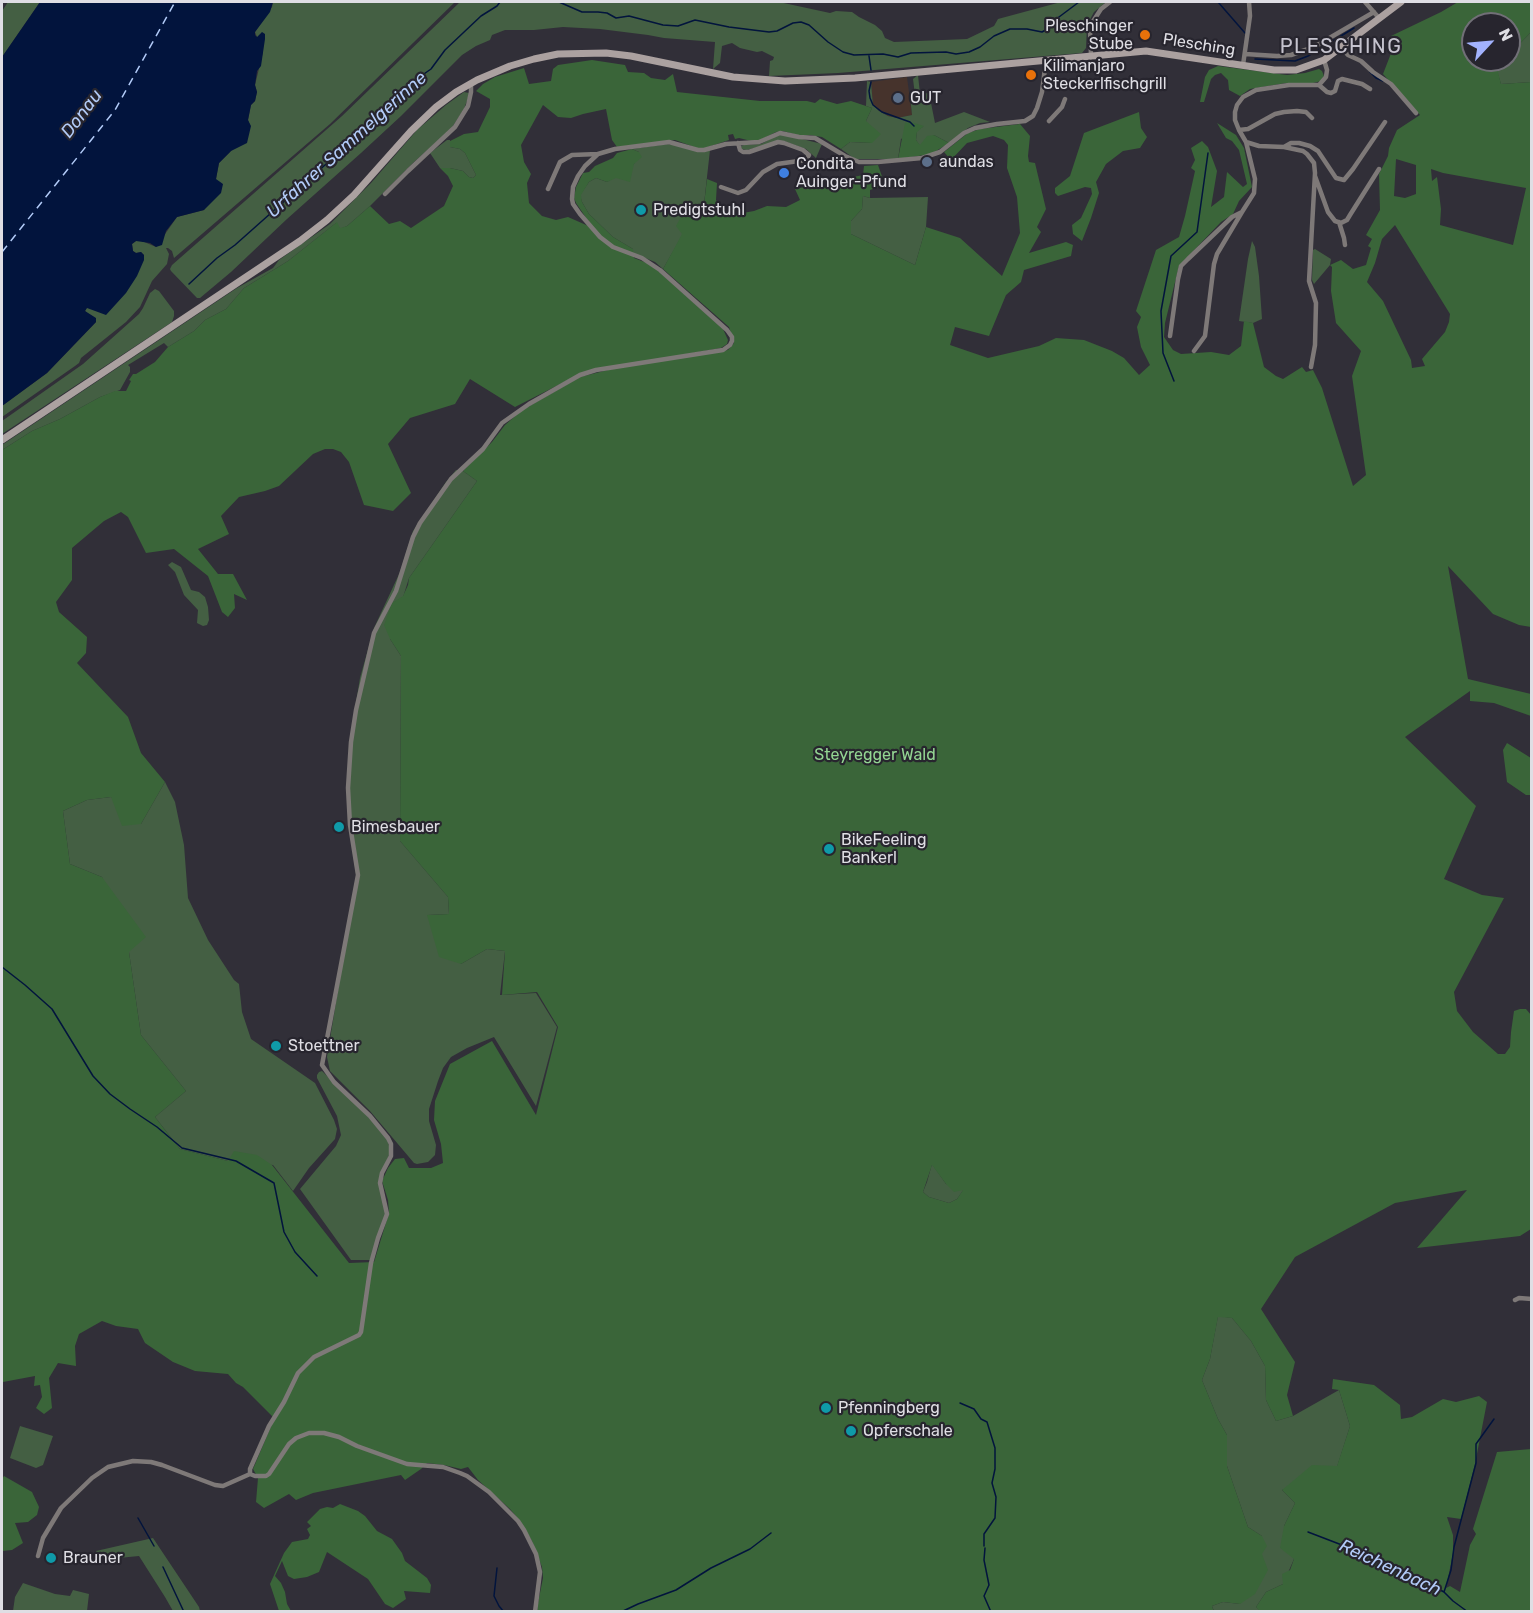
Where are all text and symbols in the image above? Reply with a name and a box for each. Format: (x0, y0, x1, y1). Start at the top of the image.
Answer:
north arrow (1461, 12, 1521, 72)
place label: Pleschinger Stube (1045, 16, 1133, 54)
text: N (1495, 25, 1517, 44)
marker: Pleschinger Stube (1138, 28, 1152, 42)
street label: Plesching (1161, 30, 1237, 60)
district label: PLESCHING (1280, 35, 1402, 59)
place label: Kilimanjaro Steckerlfischgrill (1043, 56, 1167, 94)
water label: Urfahrer Sammelgerinne (262, 67, 432, 223)
marker: Kilimanjaro Steckerlfischgrill (1024, 68, 1038, 82)
water label: Donau (57, 86, 107, 142)
place label: GUT (910, 88, 941, 108)
marker: GUT (891, 91, 905, 105)
place label: aundas (939, 152, 994, 172)
place label: Condita Auinger-Pfund (796, 154, 907, 192)
marker: aundas (920, 155, 934, 169)
marker: Condita Auinger-Pfund (777, 166, 791, 180)
place label: Predigtstuhl (653, 200, 745, 220)
marker: Predigtstuhl (634, 203, 648, 217)
park label: Steyregger Wald (814, 745, 936, 765)
place label: Bimesbauer (351, 817, 440, 837)
marker: Bimesbauer (332, 820, 346, 834)
place label: BikeFeeling Bankerl (841, 830, 926, 868)
marker: BikeFeeling Bankerl (822, 842, 836, 856)
place label: Stoettner (288, 1036, 360, 1056)
marker: Stoettner (269, 1039, 283, 1053)
place label: Pfenningberg (838, 1398, 940, 1418)
marker: Pfenningberg (819, 1401, 833, 1415)
place label: Opferschale (863, 1421, 953, 1441)
marker: Opferschale (844, 1424, 858, 1438)
water label: Reichenbach (1336, 1535, 1444, 1601)
place label: Brauner (63, 1548, 123, 1568)
marker: Brauner (44, 1551, 58, 1565)

